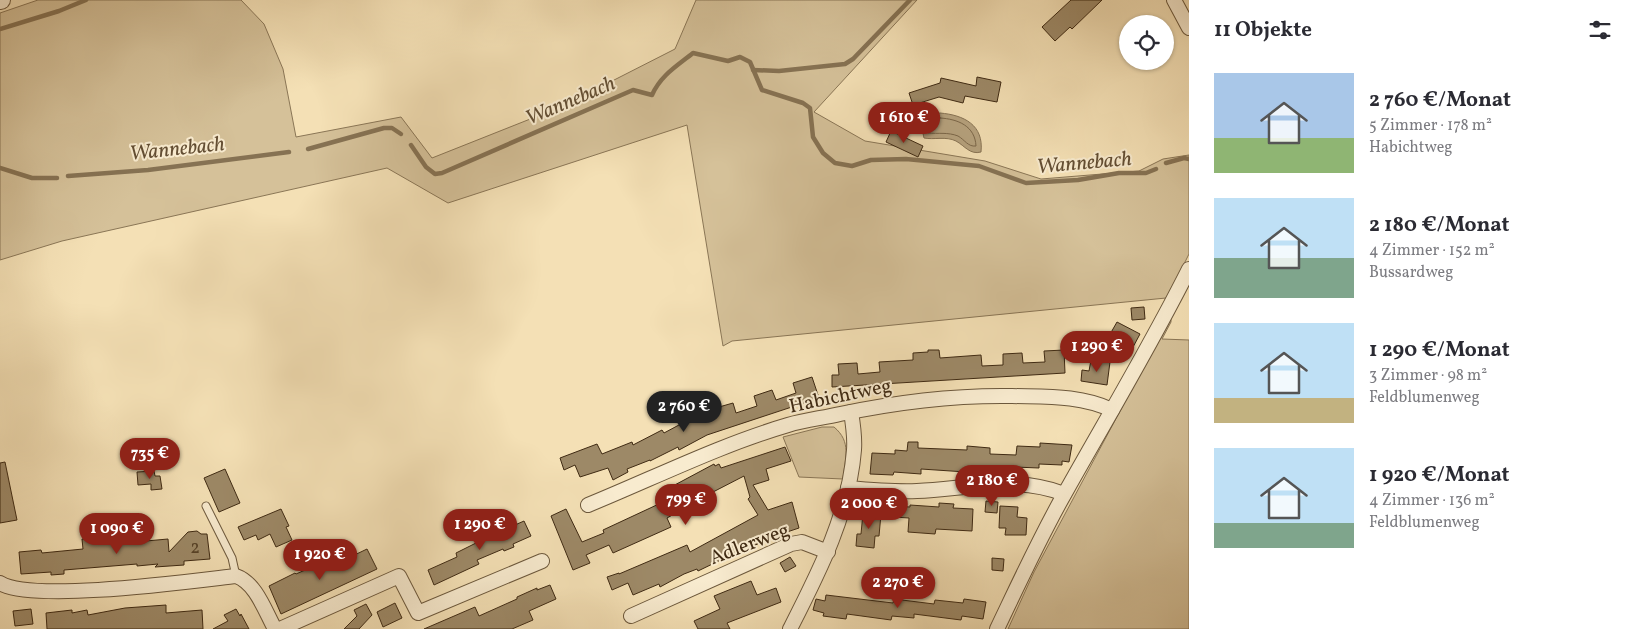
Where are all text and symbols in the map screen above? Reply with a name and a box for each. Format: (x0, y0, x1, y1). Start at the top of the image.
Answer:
map controls (1119, 15, 1174, 70)
button: locate (1119, 15, 1174, 70)
text: 11 Objekte (1214, 16, 1312, 45)
icon: filters (1586, 16, 1614, 44)
water label: Wannebach (521, 69, 620, 133)
text: 2 760 €/Monat (1369, 86, 1511, 115)
icon: home (1254, 93, 1314, 153)
pin: 1 610 € (858, 102, 950, 144)
text: 1 610 € (879, 107, 929, 129)
text: 5 Zimmer · 178 m² (1369, 115, 1492, 137)
water label: Wannebach (128, 130, 226, 169)
text: Habichtweg (1369, 137, 1452, 159)
water label: Wannebach (1035, 145, 1133, 182)
text: 2 180 €/Monat (1369, 211, 1509, 240)
icon: home (1254, 218, 1314, 278)
text: 4 Zimmer · 152 m² (1369, 240, 1495, 262)
text: Bussardweg (1369, 262, 1453, 284)
pin: 1 290 € (1051, 330, 1143, 373)
text: 1 290 € (1071, 336, 1123, 358)
text: 1 290 €/Monat (1369, 336, 1510, 365)
icon: home (1254, 343, 1314, 403)
text: 3 Zimmer · 98 m² (1369, 365, 1487, 387)
street label: Habichtweg (786, 372, 894, 421)
text: Feldblumenweg (1369, 387, 1480, 409)
pin: 2 760 € (638, 390, 730, 433)
text: 2 760 € (658, 396, 710, 418)
pin: 735 € (115, 438, 185, 480)
text: 735 € (131, 443, 169, 465)
text: 1 920 €/Monat (1369, 461, 1510, 490)
pin: 2 180 € (946, 464, 1038, 507)
icon: home (1254, 468, 1314, 528)
text: 2 180 € (966, 470, 1018, 492)
pin: 799 € (651, 484, 721, 526)
pin: 2 000 € (823, 488, 915, 530)
text: 799 € (666, 489, 706, 511)
text: 4 Zimmer · 136 m² (1369, 490, 1495, 512)
text: 2 000 € (841, 493, 897, 515)
pin: 1 290 € (434, 508, 526, 551)
pin: 1 090 € (71, 512, 163, 555)
text: Feldblumenweg (1369, 512, 1480, 534)
text: 1 290 € (454, 514, 506, 536)
street label: Adlerweg (706, 517, 794, 573)
text: 1 090 € (90, 518, 144, 540)
house number: 2 (190, 536, 200, 561)
pin: 1 920 € (274, 538, 366, 581)
text: 1 920 € (294, 544, 346, 566)
pin: 2 270 € (852, 566, 944, 609)
text: 2 270 € (872, 572, 924, 594)

